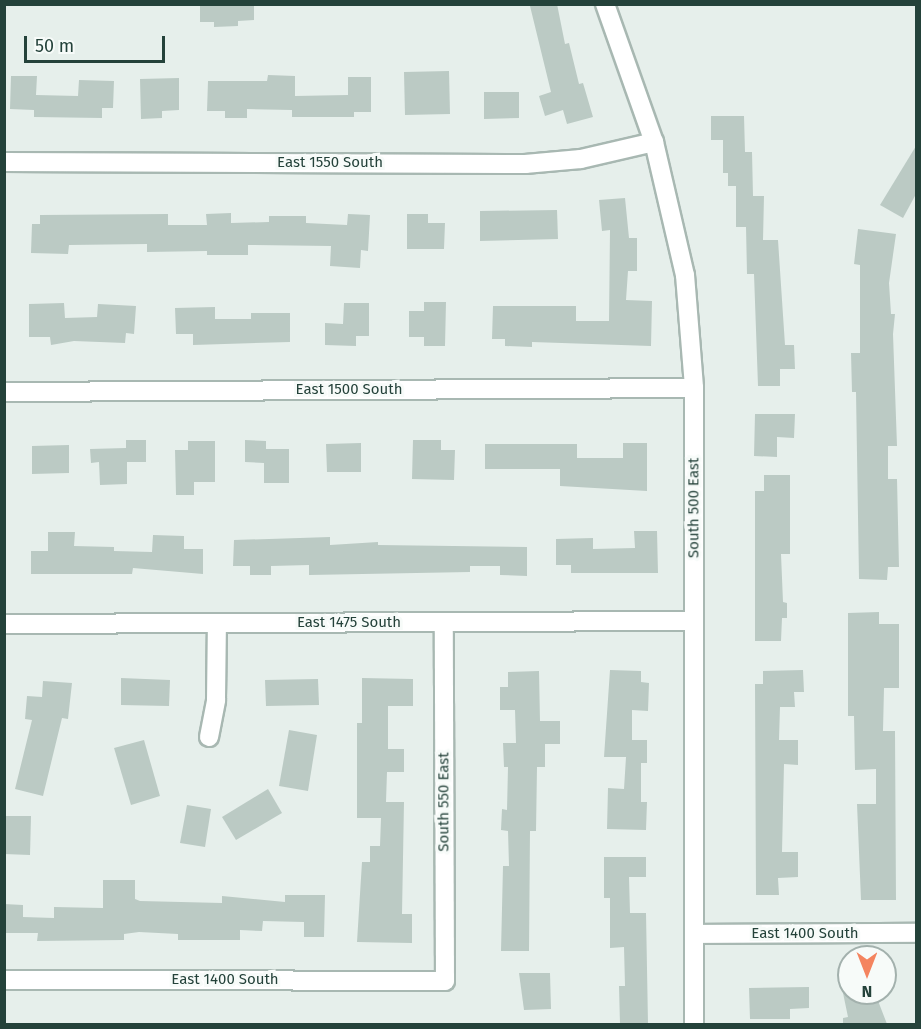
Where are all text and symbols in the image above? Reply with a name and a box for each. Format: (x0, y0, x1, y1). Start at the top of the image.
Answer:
scale bar (27, 24, 168, 62)
text: 50 m (35, 35, 74, 57)
street label: East 1550 South (277, 154, 383, 172)
street label: East 1500 South (296, 381, 402, 399)
street label: South 500 East (685, 458, 703, 558)
street label: East 1475 South (297, 614, 401, 632)
street label: South 550 East (435, 752, 453, 852)
street label: East 1400 South (751, 925, 859, 943)
north arrow (837, 945, 897, 1005)
street label: East 1400 South (171, 971, 279, 989)
text: N (862, 982, 872, 1001)

